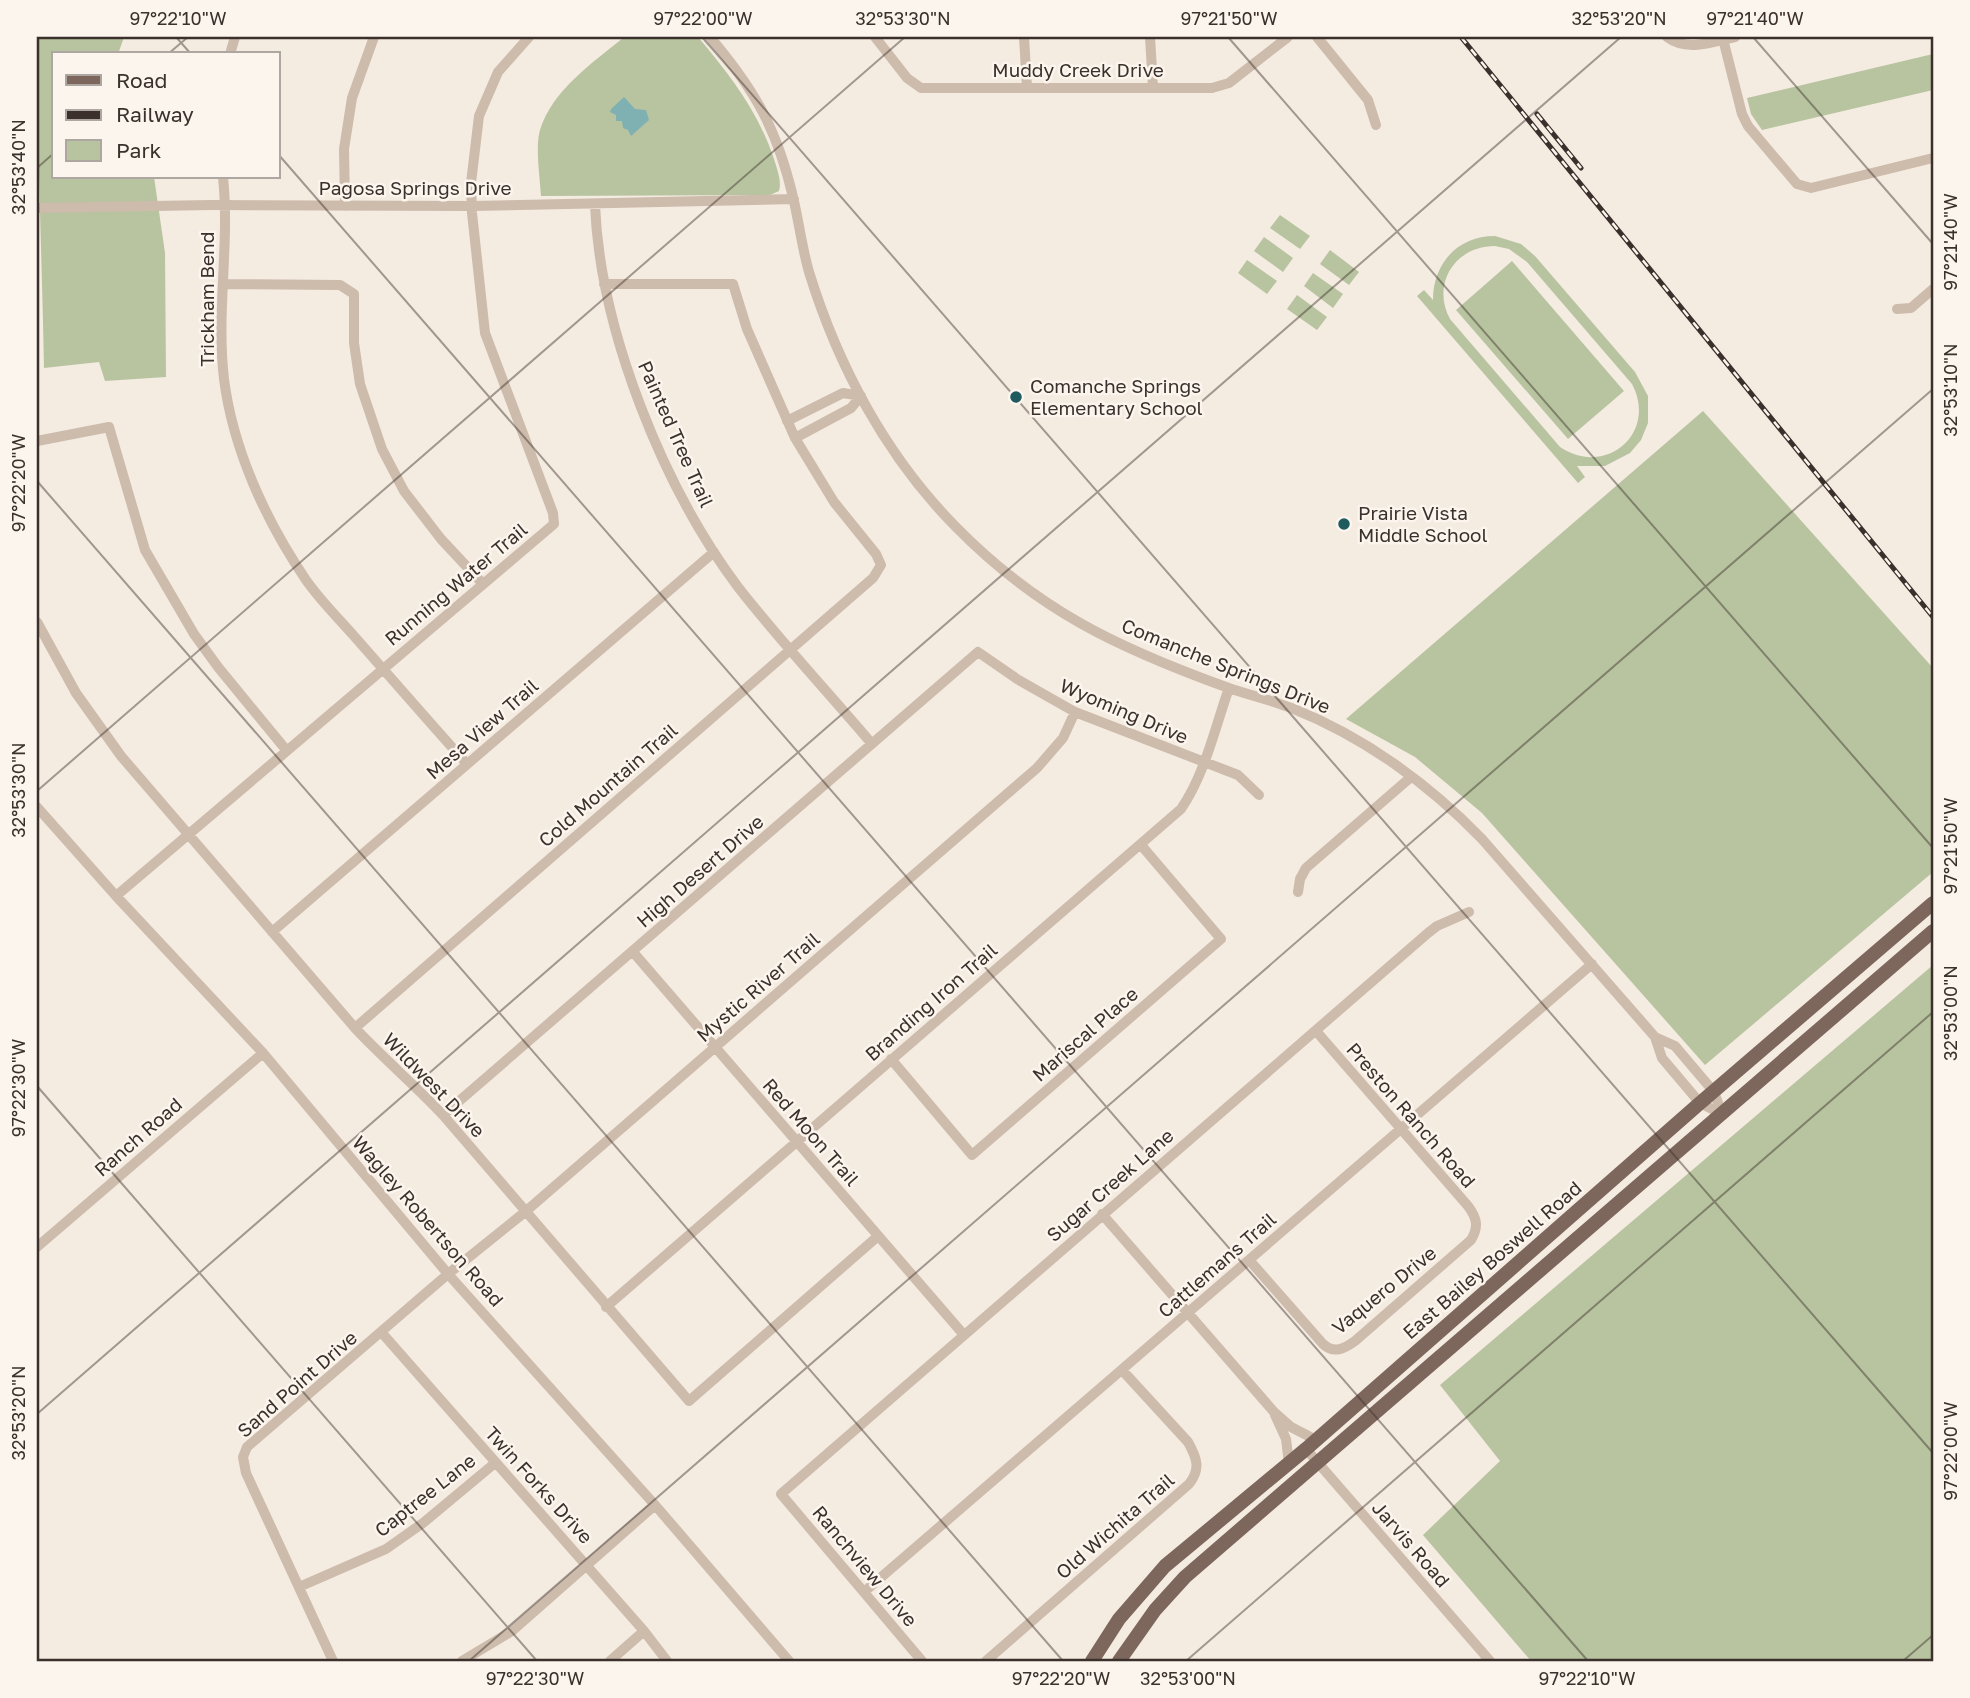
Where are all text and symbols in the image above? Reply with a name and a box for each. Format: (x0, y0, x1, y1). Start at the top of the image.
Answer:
text: 97°22'10"W (130, 7, 226, 29)
text: 97°22'00"W (653, 7, 753, 29)
text: 32°53'30"N (855, 7, 951, 29)
text: 97°21'50"W (1181, 7, 1277, 29)
text: 32°53'20"N (1571, 7, 1667, 29)
text: 97°21'40"W (1706, 7, 1804, 29)
legend (52, 52, 280, 178)
street label: Muddy Creek Drive (992, 58, 1164, 81)
text: Road (116, 67, 167, 93)
text: Railway (116, 101, 194, 127)
text: 32°53'40"N (7, 119, 29, 215)
text: Park (116, 137, 162, 163)
street label: Pagosa Springs Drive (318, 176, 512, 199)
text: 97°21'40"W (1939, 193, 1961, 291)
street label: Trickham Bend (195, 232, 218, 366)
text: 32°53'10"N (1939, 343, 1961, 437)
street label: Painted Tree Trail (634, 357, 719, 511)
place label: Comanche Springs Elementary School (1030, 374, 1203, 419)
marker: Comanche Springs Elementary School (1008, 389, 1024, 405)
text: 97°22'20"W (7, 434, 29, 532)
place label: Prairie Vista Middle School (1358, 501, 1488, 546)
marker: Prairie Vista Middle School (1336, 516, 1352, 532)
street label: Running Water Trail (380, 517, 531, 650)
street label: Comanche Springs Drive (1118, 613, 1334, 718)
street label: Wyoming Drive (1057, 673, 1192, 748)
street label: Mesa View Trail (421, 674, 542, 784)
street label: Cold Mountain Trail (534, 718, 682, 851)
text: 32°53'30"N (7, 742, 29, 838)
text: 97°21'50"W (1939, 798, 1961, 894)
street label: High Desert Drive (632, 809, 768, 932)
street label: Mystic River Trail (691, 927, 824, 1046)
street label: Branding Iron Trail (860, 938, 1001, 1065)
text: 32°53'00"N (1939, 965, 1961, 1061)
street label: Mariscal Place (1027, 982, 1142, 1086)
street label: Wildwest Drive (379, 1028, 490, 1142)
street label: Preston Ranch Road (1342, 1037, 1481, 1192)
text: 97°22'30"W (7, 1039, 29, 1137)
street label: Red Moon Trail (758, 1073, 864, 1190)
street label: Ranch Road (89, 1092, 186, 1181)
street label: Sugar Creek Lane (1042, 1123, 1178, 1246)
street label: Wagley Robertson Road (348, 1131, 509, 1311)
street label: East Bailey Boswell Road (1398, 1176, 1586, 1343)
street label: Cattlemans Trail (1153, 1207, 1280, 1322)
street label: Vaquero Drive (1327, 1241, 1440, 1339)
street label: Sand Point Drive (232, 1326, 361, 1442)
text: 32°53'20"N (7, 1365, 29, 1461)
text: 97°22'00"W (1939, 1401, 1961, 1501)
street label: Twin Forks Drive (481, 1421, 598, 1548)
street label: Captree Lane (370, 1448, 480, 1541)
street label: Old Wichita Trail (1051, 1468, 1178, 1583)
street label: Jarvis Road (1368, 1496, 1455, 1591)
street label: Ranchview Drive (808, 1501, 923, 1631)
text: 97°22'30"W (486, 1667, 584, 1689)
text: 97°22'20"W (1012, 1667, 1110, 1689)
text: 32°53'00"N (1140, 1667, 1236, 1689)
text: 97°22'10"W (1539, 1667, 1635, 1689)

